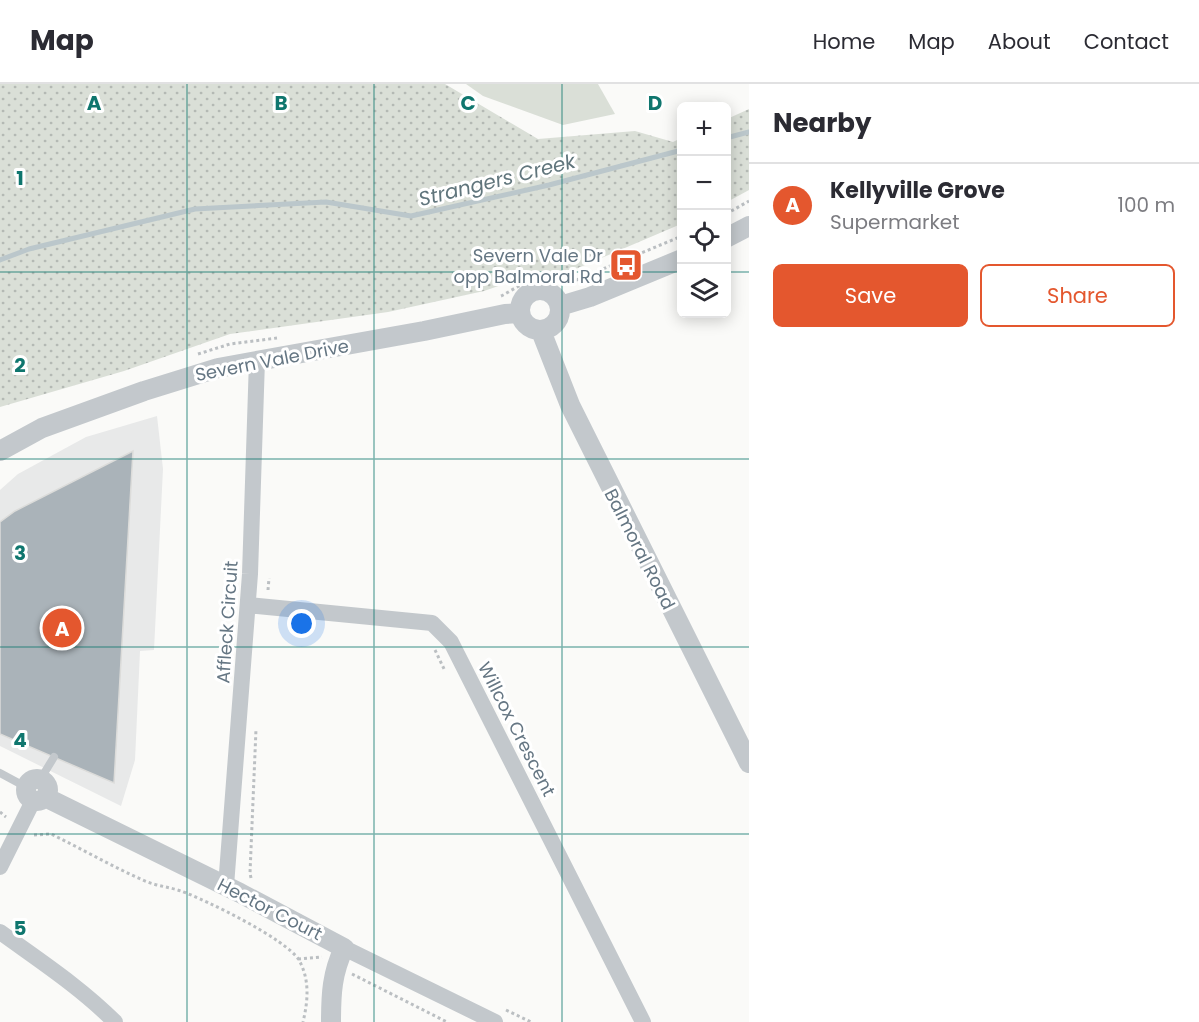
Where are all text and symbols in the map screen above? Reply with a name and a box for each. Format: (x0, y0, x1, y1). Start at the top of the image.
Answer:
text: Map (30, 21, 94, 60)
text: Home (813, 27, 875, 56)
text: Map (908, 27, 955, 56)
text: About (988, 27, 1051, 56)
text: Contact (1084, 27, 1169, 56)
text: A (87, 89, 102, 117)
text: B (274, 89, 288, 117)
text: C (460, 89, 476, 117)
text: D (648, 89, 662, 117)
map controls (677, 102, 731, 318)
button: + (677, 102, 731, 156)
text: Nearby (773, 105, 871, 141)
water label: Strangers Creek (416, 147, 580, 213)
button: − (677, 156, 731, 210)
text: 1 (16, 164, 24, 192)
text: Kellyville Grove (830, 175, 1005, 206)
text: A (785, 191, 800, 219)
text: 100 m (1118, 191, 1175, 219)
text: Supermarket (830, 208, 959, 236)
button: locate (677, 210, 731, 264)
place label: Severn Vale Dr opp Balmoral Rd (453, 243, 603, 289)
bus stop icon: Severn Vale Dr opp Balmoral Rd (608, 247, 644, 283)
button: layers (677, 264, 731, 318)
button: Save (773, 264, 968, 327)
button: Share (980, 264, 1175, 327)
street label: Severn Vale Drive (193, 333, 351, 387)
text: 2 (14, 351, 26, 379)
street label: Balmoral Road (599, 484, 681, 614)
text: 3 (14, 539, 26, 567)
street label: Affleck Circuit (210, 560, 244, 684)
pin: A (42, 606, 82, 650)
your location (287, 609, 316, 638)
street label: Willcox Crescent (472, 657, 562, 801)
text: 4 (13, 726, 27, 754)
street label: Hector Court (213, 872, 327, 946)
text: 5 (14, 914, 27, 942)

